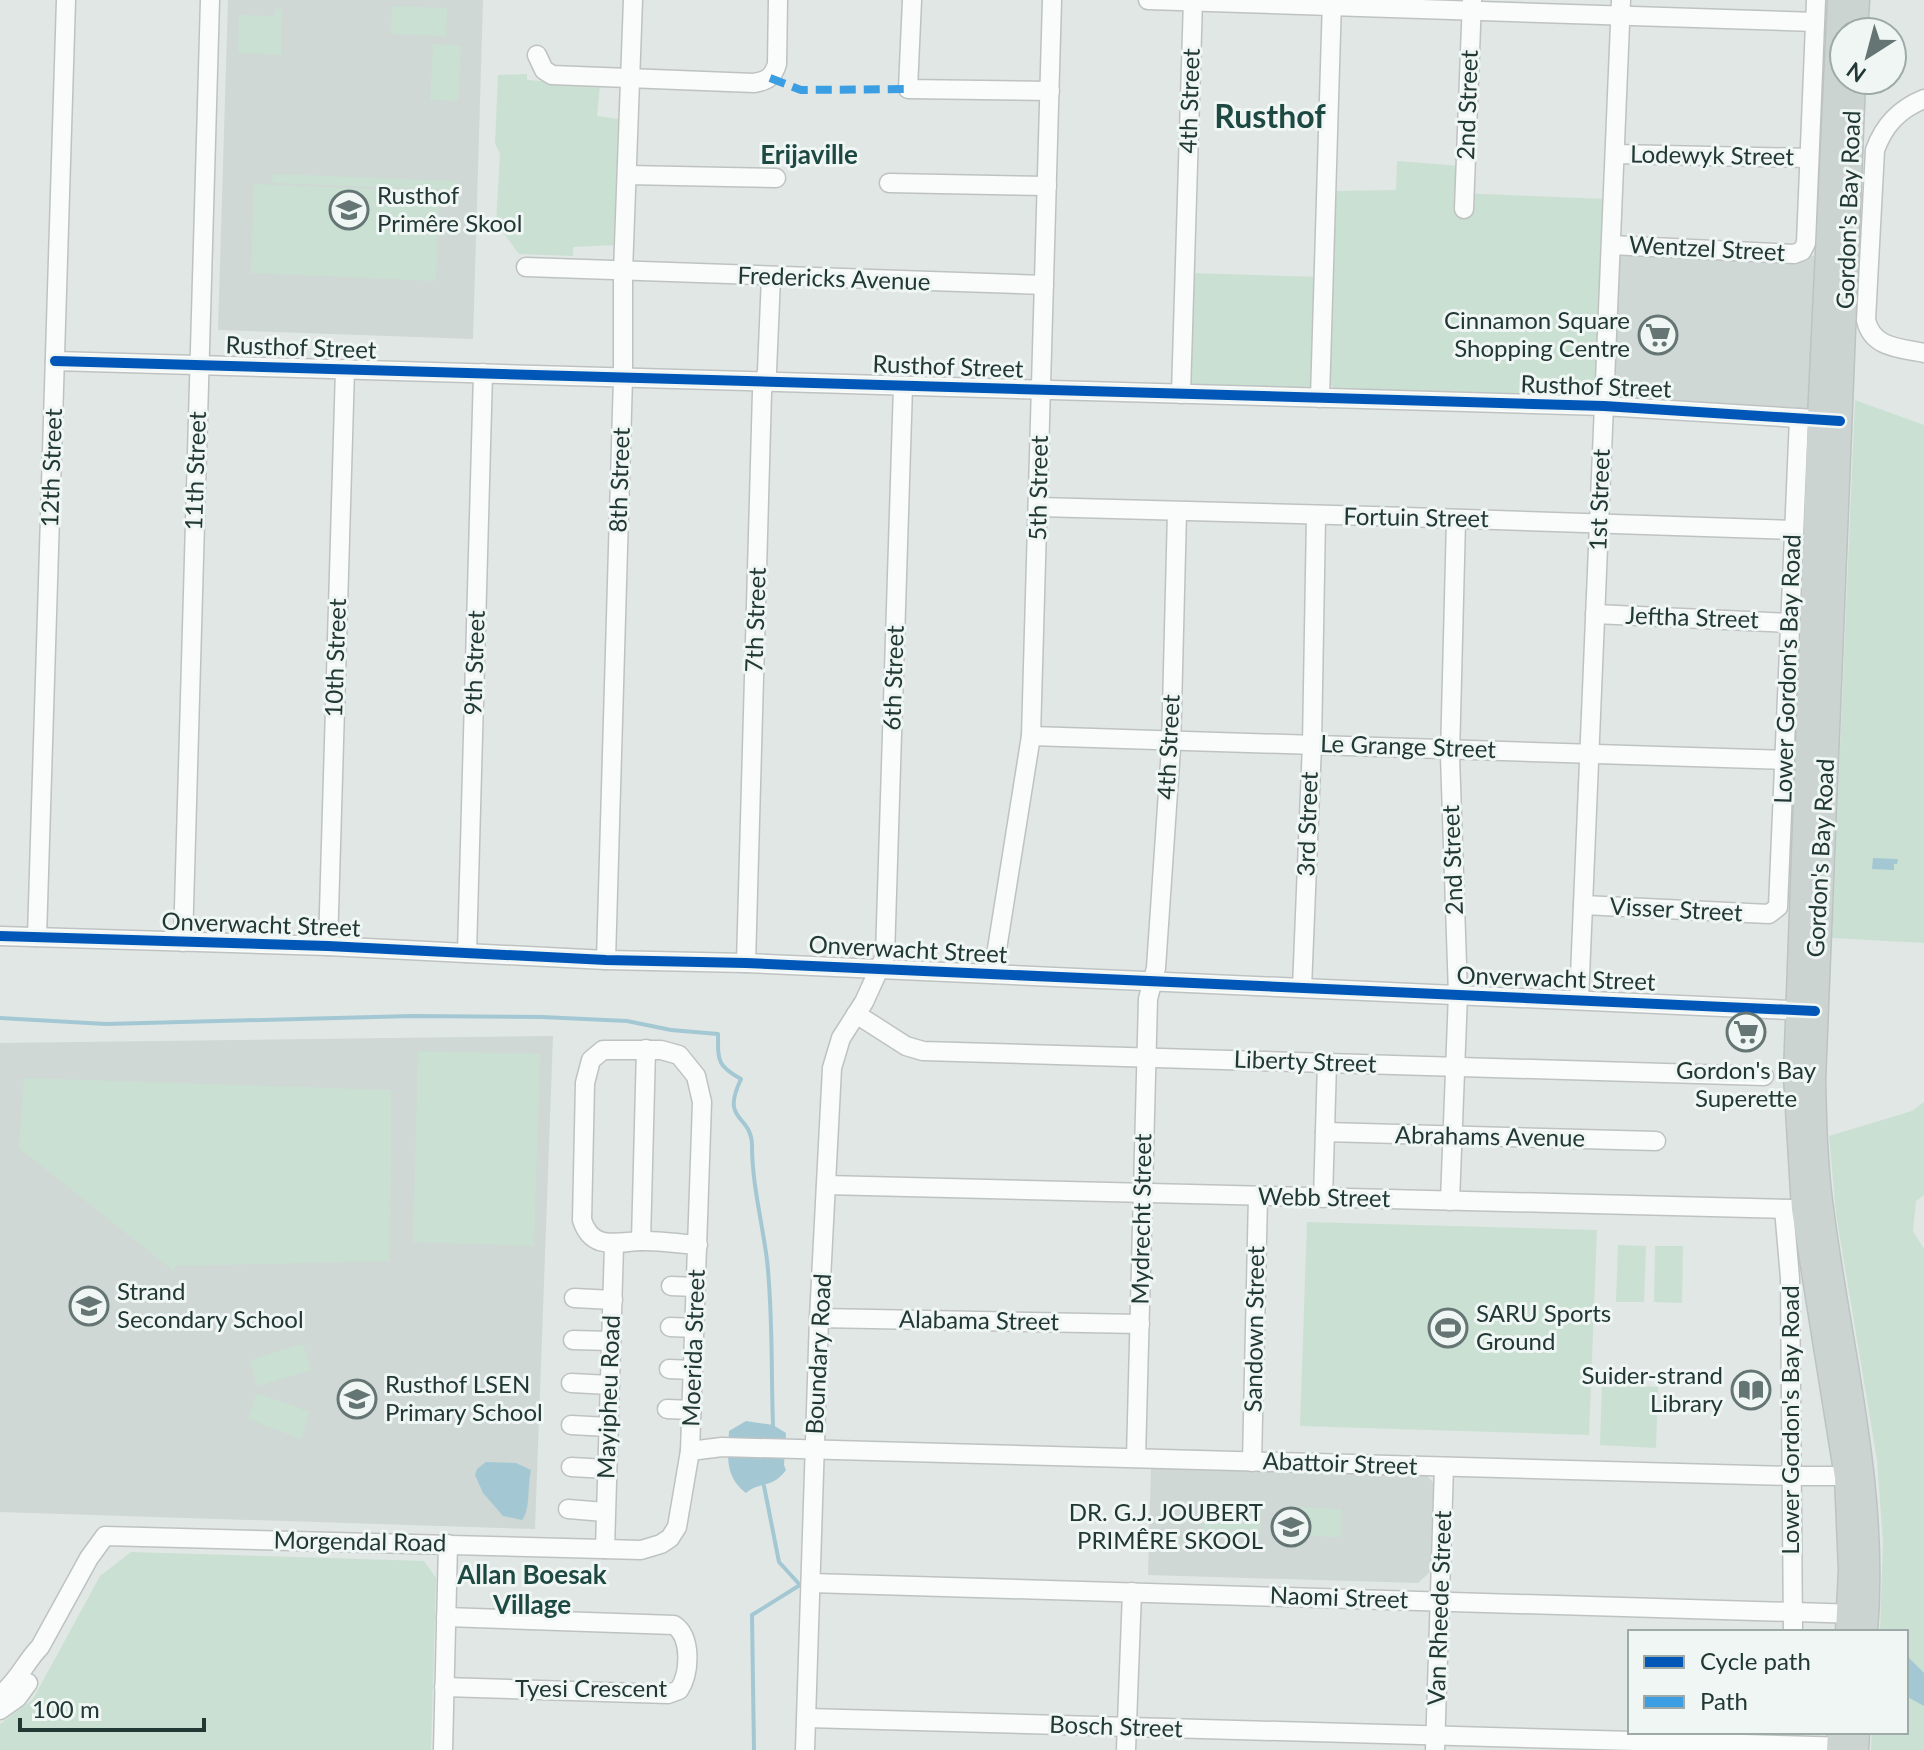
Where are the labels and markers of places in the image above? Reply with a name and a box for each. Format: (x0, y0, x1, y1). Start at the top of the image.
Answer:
place label: Rusthof Primêre Skool (377, 180, 522, 237)
school or university icon: Rusthof Primêre Skool (328, 189, 370, 231)
place label: Cinnamon Square Shopping Centre (1444, 305, 1630, 362)
supermarket icon: Cinnamon Square Shopping Centre (1637, 314, 1679, 356)
supermarket icon: Gordon's Bay Superette (1725, 1011, 1767, 1053)
place label: Gordon's Bay Superette (1676, 1055, 1817, 1112)
place label: Strand Secondary School (117, 1276, 304, 1333)
school or university icon: Strand Secondary School (68, 1285, 110, 1327)
place label: SARU Sports Ground (1476, 1298, 1611, 1355)
sports icon: SARU Sports Ground (1427, 1307, 1469, 1349)
place label: Suider-strand Library (1582, 1360, 1724, 1417)
place label: Rusthof LSEN Primary School (385, 1369, 543, 1426)
library icon: Suider-strand Library (1730, 1369, 1772, 1411)
school or university icon: Rusthof LSEN Primary School (336, 1378, 378, 1420)
place label: DR. G.J. JOUBERT PRIMÊRE SKOOL (1069, 1497, 1263, 1554)
school or university icon: DR. G.J. JOUBERT PRIMÊRE SKOOL (1270, 1506, 1312, 1548)

